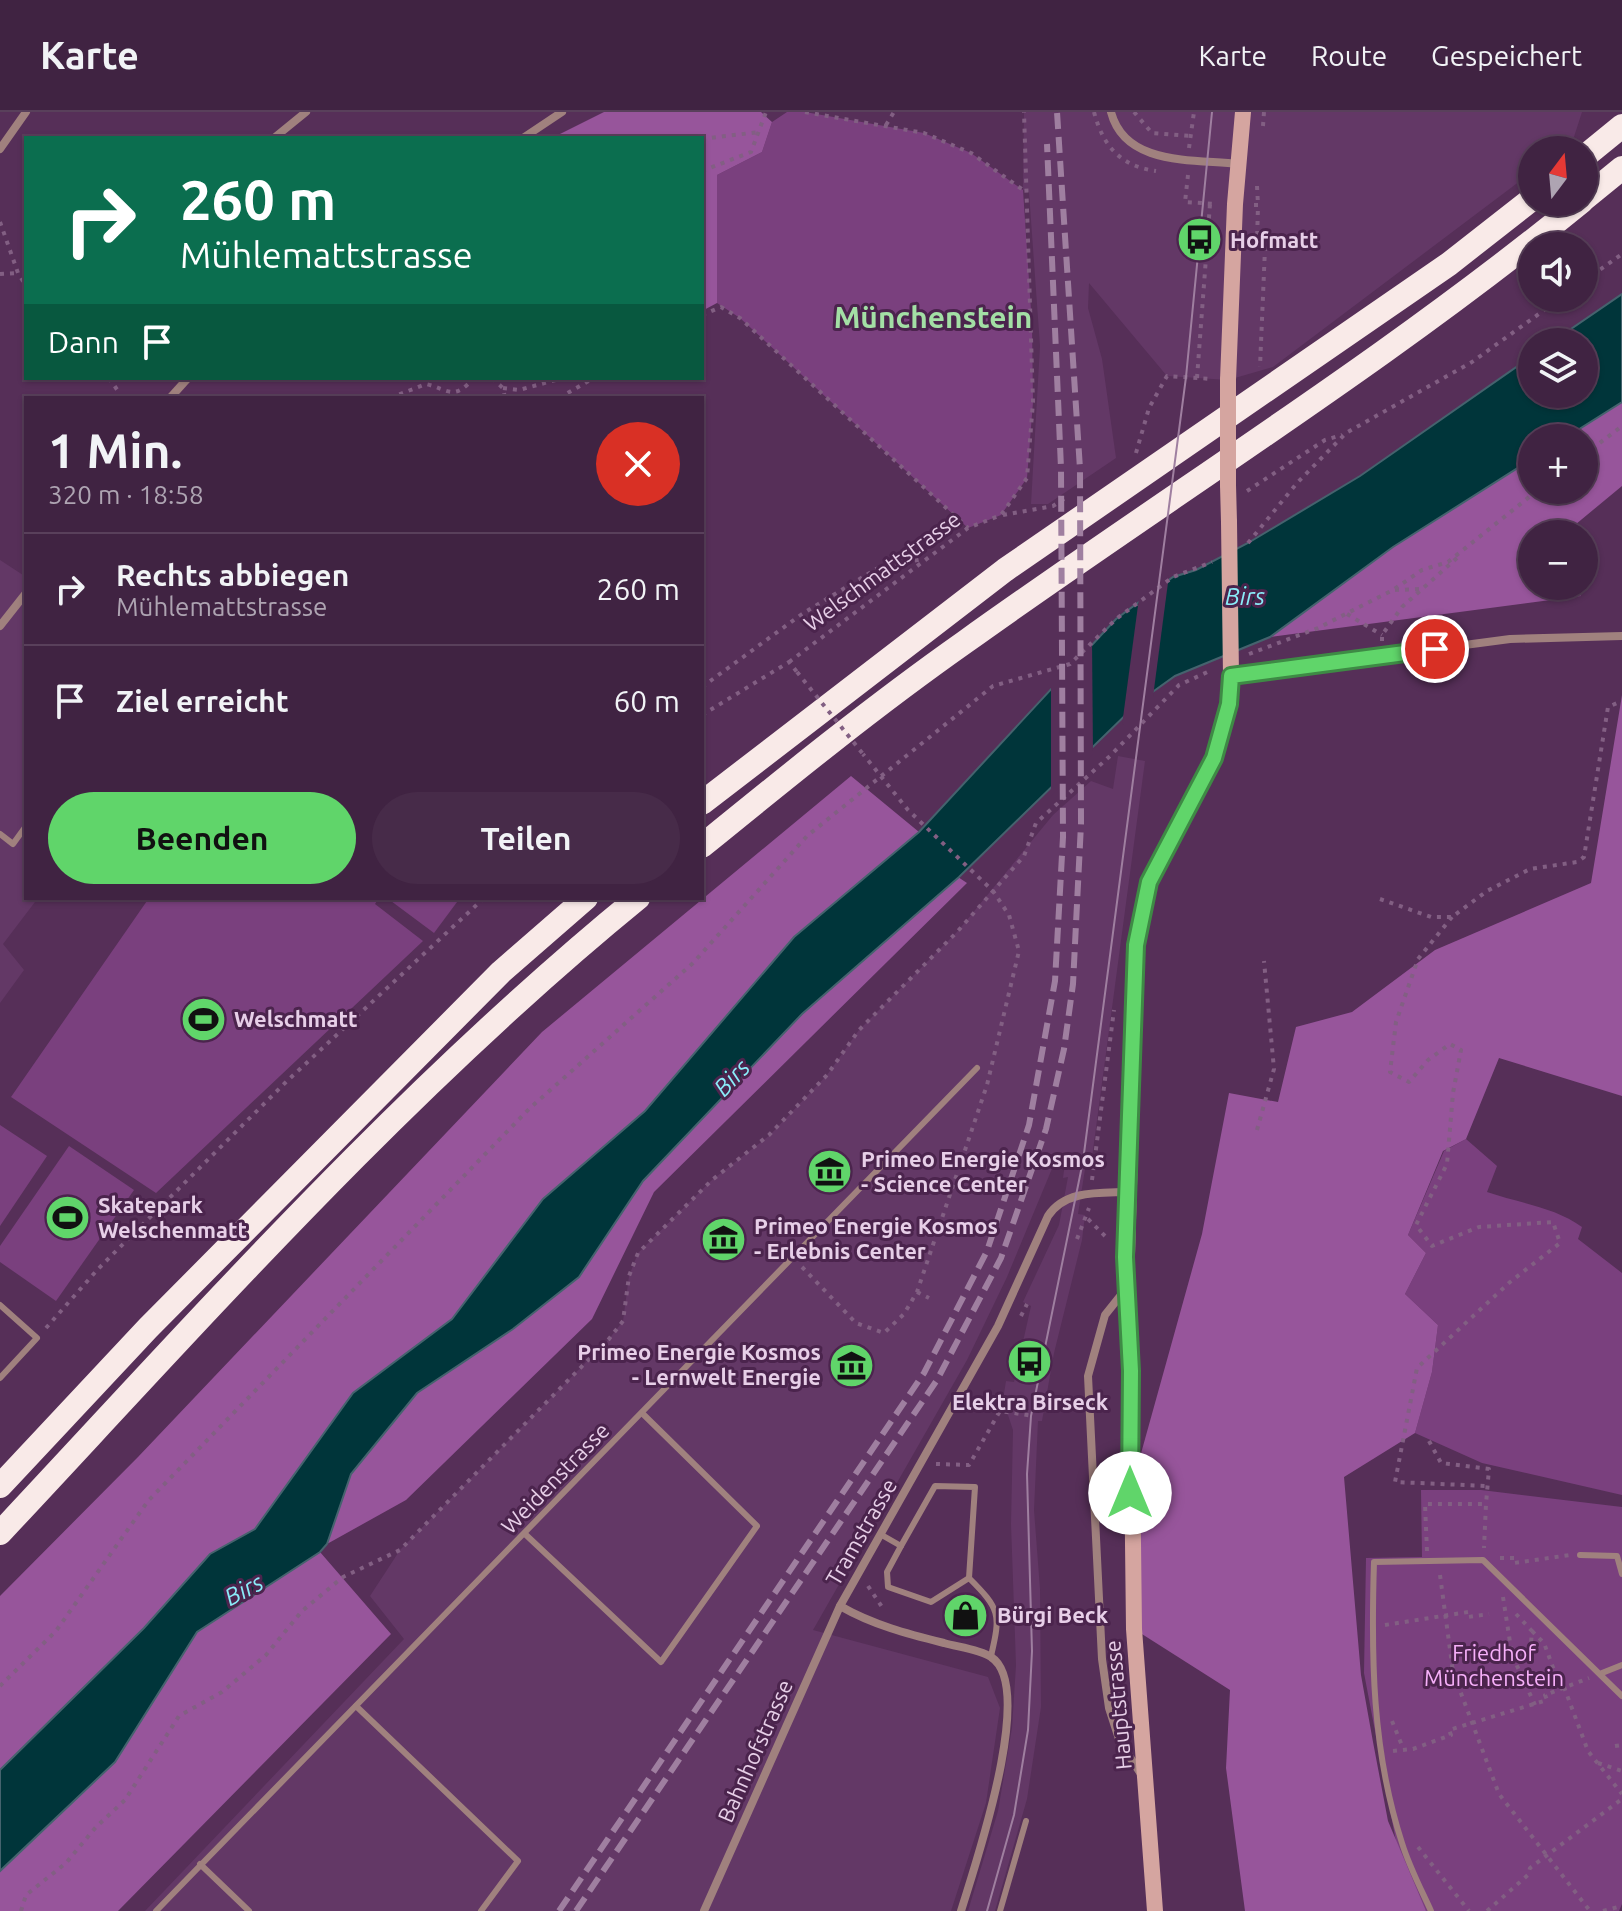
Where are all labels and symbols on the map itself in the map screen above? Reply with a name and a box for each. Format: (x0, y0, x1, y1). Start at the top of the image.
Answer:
north arrow (1518, 136, 1598, 216)
bus stop icon: Hofmatt (1175, 216, 1223, 264)
place label: Hofmatt (1230, 227, 1318, 252)
district label: Münchenstein (834, 300, 1032, 334)
street label: Welschmattstrasse (799, 506, 965, 636)
water label: Birs (1225, 583, 1265, 610)
pin (1401, 615, 1469, 683)
sports icon: Welschmatt (179, 995, 227, 1043)
place label: Welschmatt (234, 1006, 357, 1031)
water label: Birs (708, 1054, 755, 1102)
place label: Primeo Energie Kosmos - Science Center (861, 1146, 1105, 1196)
museum icon: Primeo Energie Kosmos - Science Center (806, 1148, 854, 1196)
place label: Skatepark Welschenmatt (98, 1192, 247, 1242)
sports icon: Skatepark Welschenmatt (43, 1194, 91, 1242)
place label: Primeo Energie Kosmos - Erlebnis Center (754, 1213, 998, 1263)
museum icon: Primeo Energie Kosmos - Erlebnis Center (699, 1215, 747, 1263)
bus stop icon: Elektra Birseck (1006, 1337, 1054, 1385)
place label: Primeo Energie Kosmos - Lernwelt Energie (577, 1339, 821, 1389)
museum icon: Primeo Energie Kosmos - Lernwelt Energie (828, 1341, 876, 1389)
place label: Elektra Birseck (952, 1389, 1109, 1414)
street label: Weidenstrasse (496, 1417, 614, 1538)
position arrow (1088, 1451, 1172, 1535)
street label: Tramstrasse (820, 1474, 901, 1590)
water label: Birs (220, 1568, 268, 1611)
shop icon: Bürgi Beck (942, 1591, 990, 1639)
place label: Bürgi Beck (997, 1602, 1109, 1627)
street label: Hauptstrasse (1099, 1639, 1136, 1771)
park label: Friedhof Münchenstein (1424, 1640, 1564, 1690)
street label: Bahnhofstrasse (712, 1676, 797, 1826)

